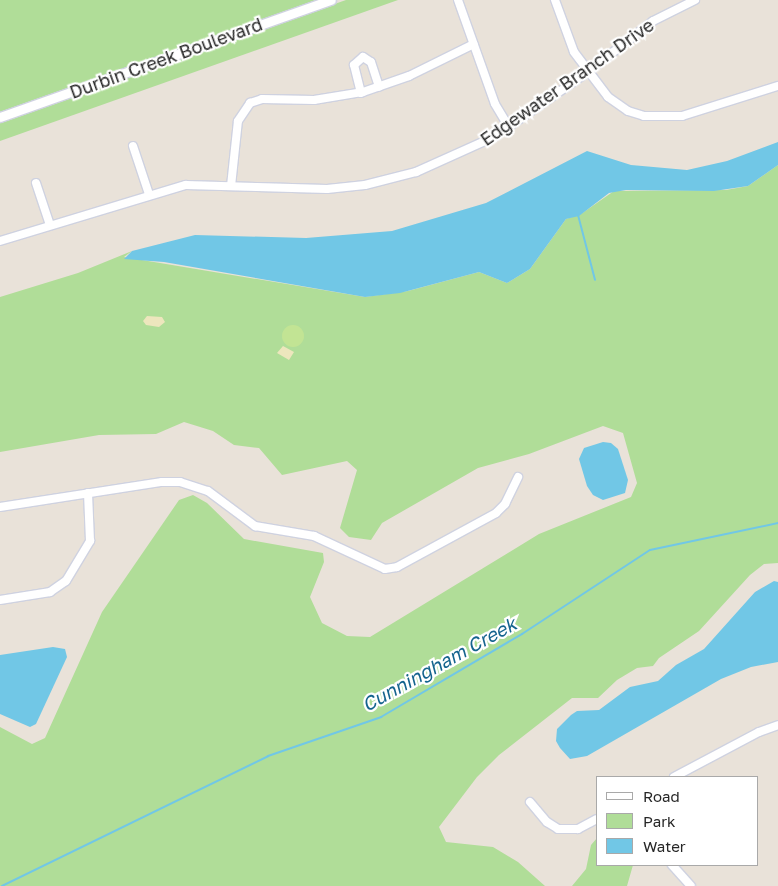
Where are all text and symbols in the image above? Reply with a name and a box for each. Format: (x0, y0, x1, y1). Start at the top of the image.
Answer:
street label: Durbin Creek Boulevard (67, 13, 265, 103)
street label: Edgewater Branch Drive (476, 14, 658, 150)
water label: Cunningham Creek (358, 612, 520, 716)
legend (596, 776, 758, 866)
text: Road (643, 787, 680, 805)
text: Park (643, 812, 675, 830)
text: Water (643, 837, 686, 855)

